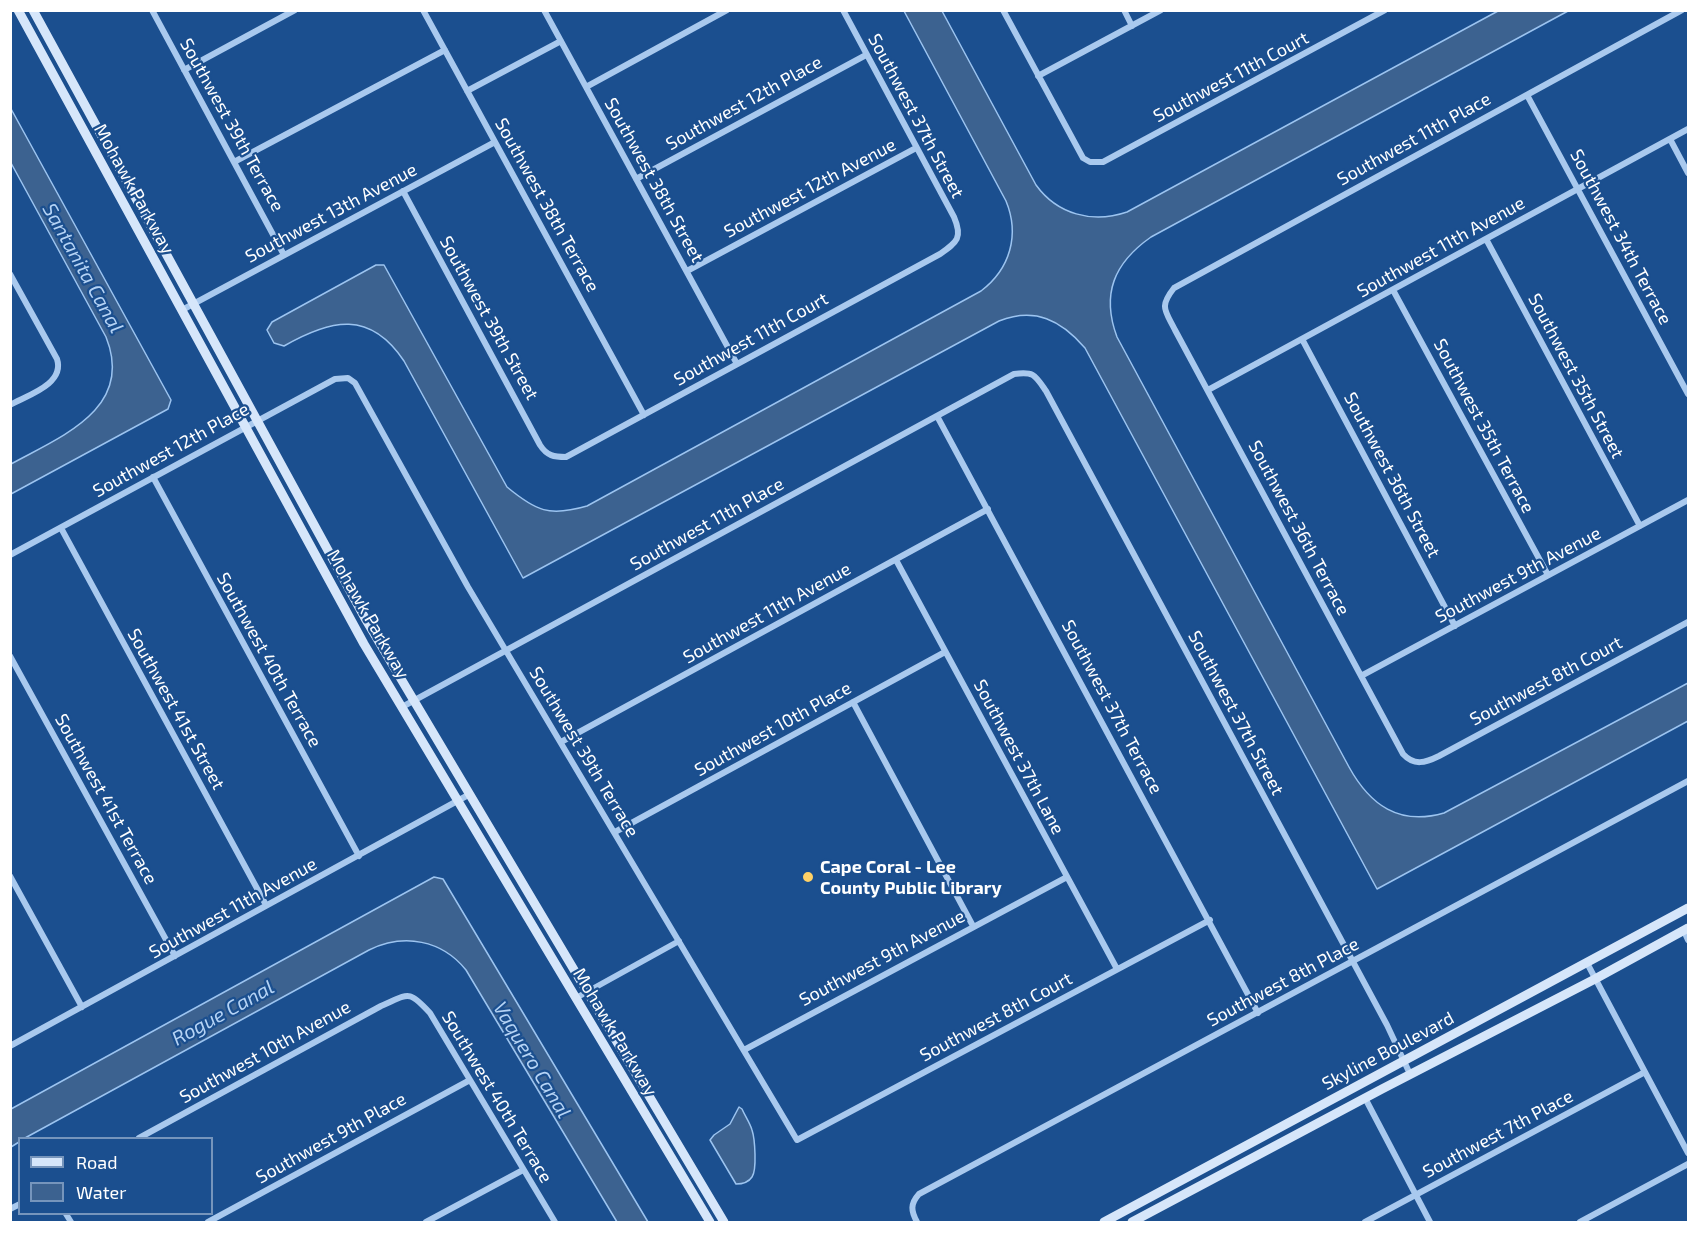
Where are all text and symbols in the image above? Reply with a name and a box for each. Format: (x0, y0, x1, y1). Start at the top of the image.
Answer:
street label: Southwest 11th Court (1150, 27, 1312, 127)
street label: Southwest 37th Street (864, 30, 968, 202)
street label: Southwest 39th Terrace (175, 35, 289, 215)
street label: Southwest 12th Place (662, 51, 826, 155)
street label: Southwest 11th Place (1333, 88, 1495, 190)
street label: Southwest 38th Street (600, 94, 708, 266)
street label: Southwest 38th Terrace (490, 114, 604, 296)
street label: Mohawk Parkway (89, 120, 179, 258)
street label: Southwest 12th Avenue (720, 134, 900, 242)
street label: Southwest 34th Terrace (1566, 146, 1676, 328)
street label: Southwest 13th Avenue (242, 159, 420, 267)
street label: Southwest 11th Avenue (1353, 192, 1529, 302)
water label: Santanita Canal (37, 199, 129, 337)
street label: Southwest 39th Street (435, 232, 543, 404)
street label: Southwest 11th Court (670, 288, 832, 390)
street label: Southwest 35th Street (1523, 290, 1629, 462)
street label: Southwest 35th Terrace (1429, 335, 1539, 517)
street label: Southwest 36th Street (1339, 389, 1445, 561)
street label: Southwest 12th Place (89, 398, 253, 502)
street label: Southwest 36th Terrace (1244, 437, 1354, 619)
street label: Southwest 11th Place (626, 473, 788, 575)
street label: Southwest 9th Avenue (1432, 522, 1604, 628)
street label: Mohawk Parkway (322, 546, 414, 682)
street label: Southwest 11th Avenue (679, 558, 855, 668)
street label: Southwest 40th Terrace (212, 569, 326, 751)
street label: Southwest 37th Terrace (1057, 616, 1167, 798)
street label: Southwest 41st Street (123, 625, 229, 793)
street label: Southwest 37th Street (1184, 627, 1288, 799)
street label: Southwest 8th Court (1466, 632, 1626, 730)
street label: Southwest 39th Terrace (525, 663, 643, 841)
street label: Southwest 37th Lane (969, 676, 1069, 838)
street label: Southwest 10th Place (691, 677, 855, 781)
street label: Southwest 41st Terrace (50, 710, 162, 888)
street label: Southwest 11th Avenue (145, 853, 321, 963)
place label: Cape Coral - Lee County Public Library (820, 856, 1002, 898)
marker: Cape Coral - Lee County Public Library (801, 870, 815, 884)
street label: Southwest 9th Avenue (796, 905, 968, 1011)
street label: Southwest 8th Place (1203, 933, 1363, 1031)
street label: Mohawk Parkway (568, 964, 662, 1100)
street label: Southwest 8th Court (916, 968, 1076, 1066)
water label: Rogue Canal (168, 975, 278, 1051)
street label: Southwest 10th Avenue (176, 996, 354, 1108)
water label: Vaquero Canal (488, 997, 576, 1123)
street label: Southwest 40th Terrace (437, 1007, 557, 1187)
street label: Skyline Boulevard (1318, 1007, 1458, 1095)
street label: Southwest 7th Place (1419, 1085, 1577, 1183)
street label: Southwest 9th Place (252, 1088, 410, 1188)
legend (18, 1137, 213, 1215)
text: Road (76, 1151, 117, 1173)
text: Water (76, 1181, 126, 1203)

